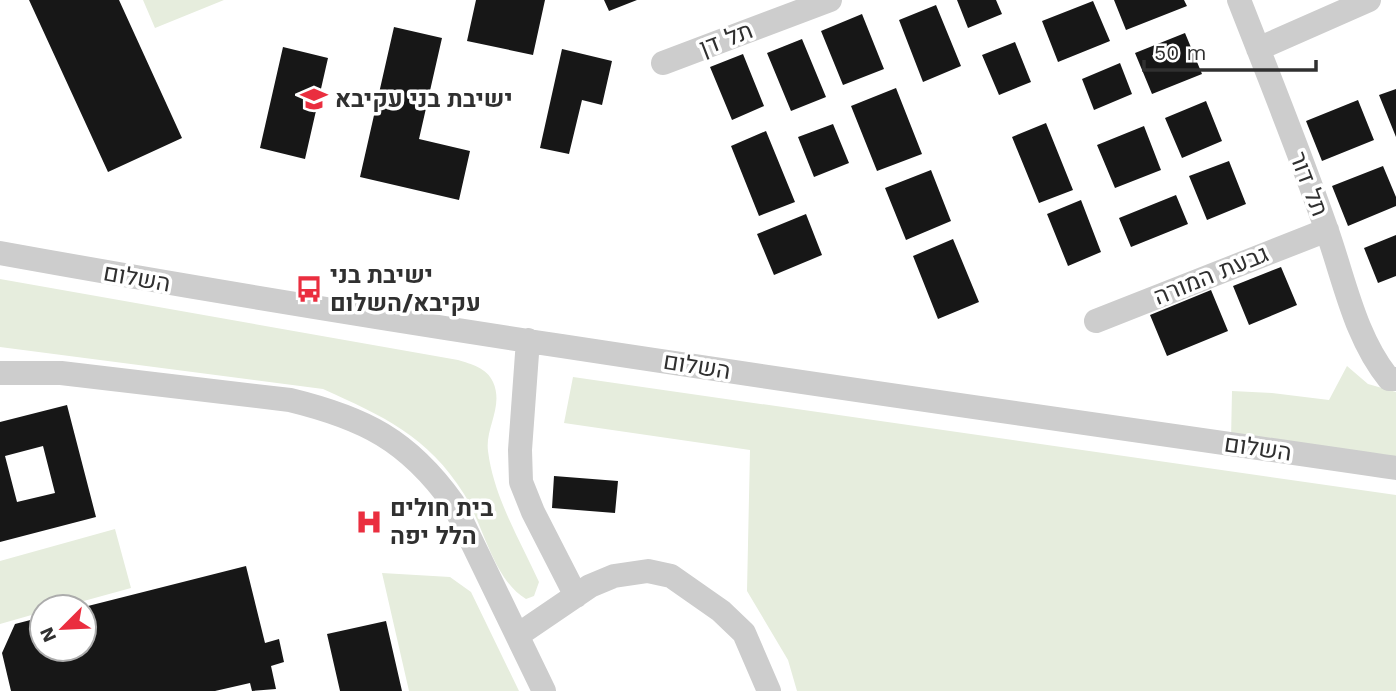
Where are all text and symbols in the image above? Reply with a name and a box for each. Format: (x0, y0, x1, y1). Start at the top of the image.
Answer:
street label: תל דן (695, 16, 757, 62)
scale bar (1144, 28, 1316, 72)
text: 50 m (1154, 40, 1206, 65)
school or university icon: ישיבת בני עקיבא (299, 84, 329, 114)
place label: ישיבת בני עקיבא (335, 85, 513, 113)
street label: תל דור (1284, 148, 1334, 220)
street label: גבעת המורה (1150, 239, 1272, 311)
street label: השלום (101, 258, 173, 298)
place label: ישיבת בני עקיבא/השלום (330, 261, 481, 317)
bus stop icon: ישיבת בני עקיבא/השלום (294, 274, 324, 304)
street label: השלום (661, 347, 733, 385)
street label: השלום (1222, 429, 1294, 467)
place label: בית חולים הלל יפה (390, 494, 493, 550)
hospital icon: בית חולים הלל יפה (354, 507, 384, 537)
north arrow (28, 593, 98, 663)
text: N (35, 624, 61, 646)

